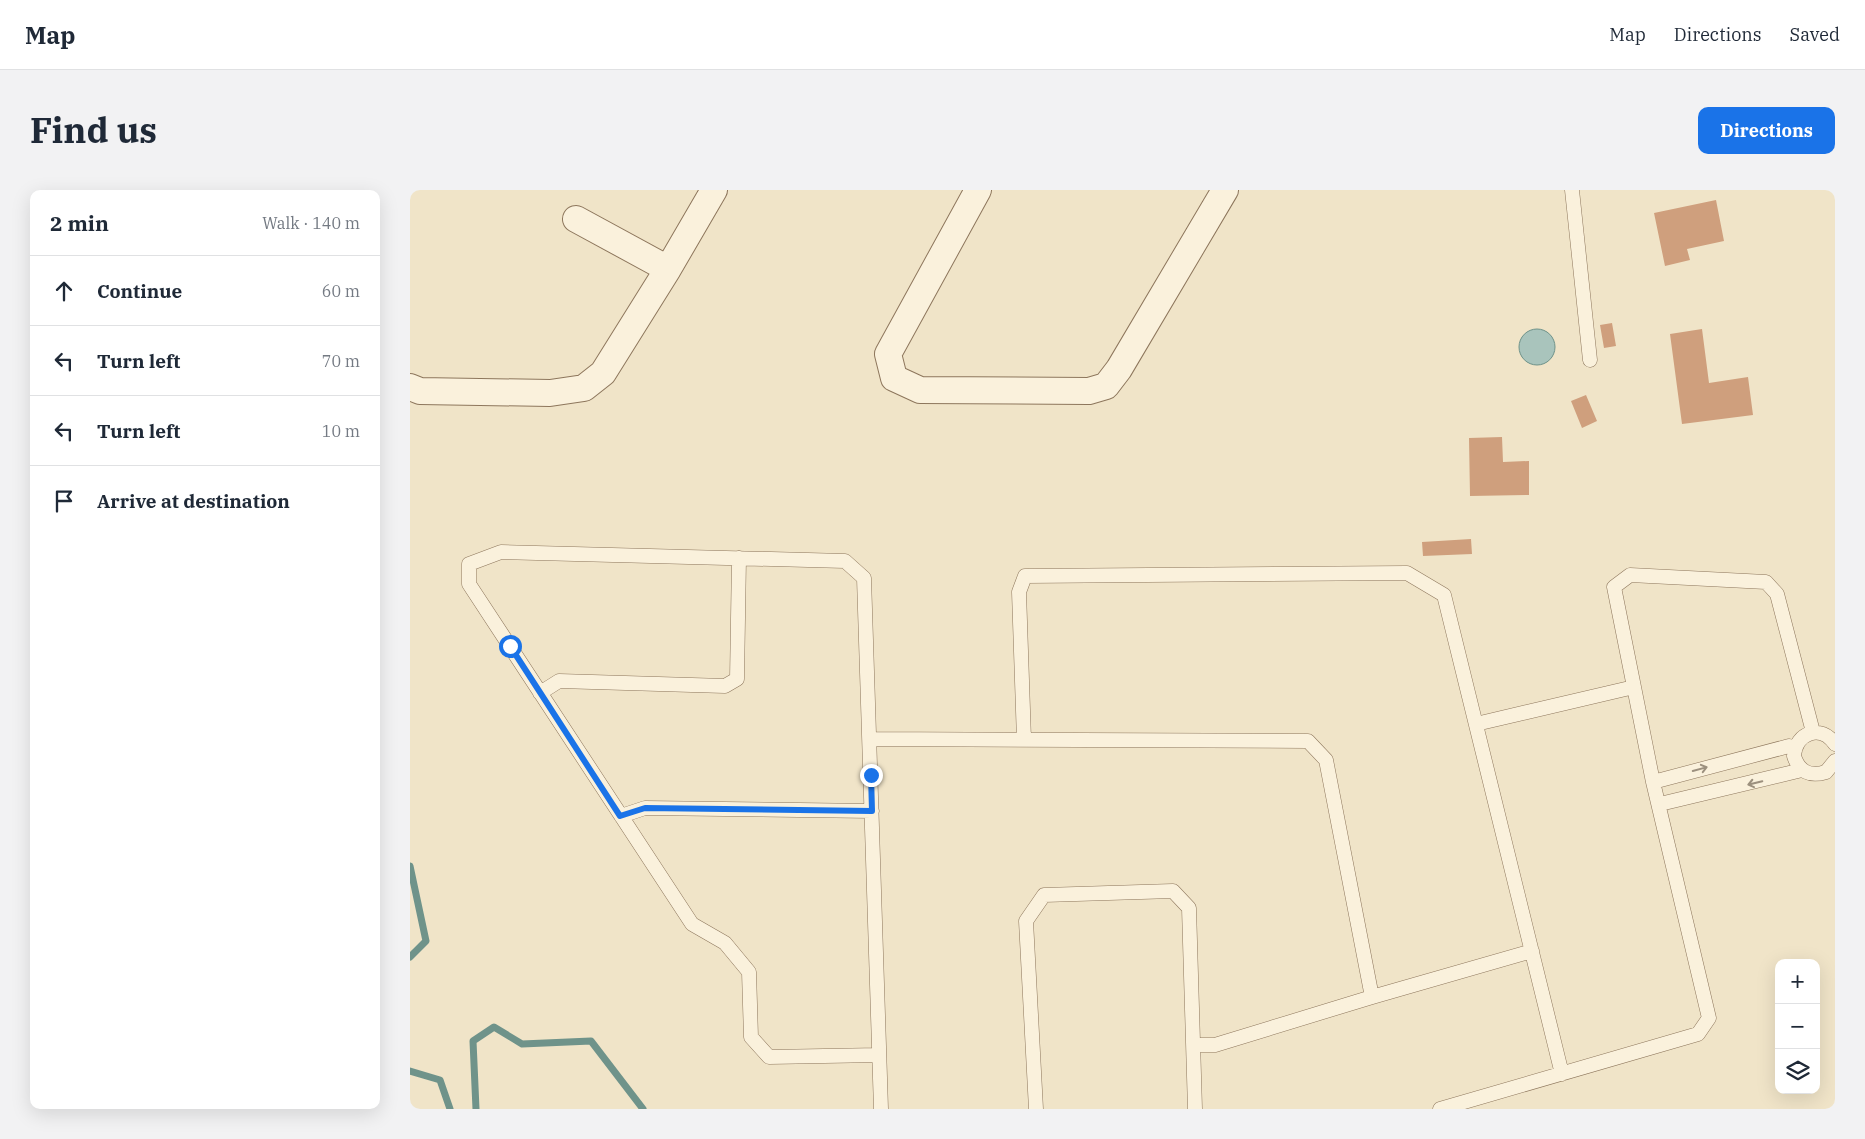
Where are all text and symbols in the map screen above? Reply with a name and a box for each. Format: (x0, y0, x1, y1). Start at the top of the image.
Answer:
text: Map (25, 19, 75, 51)
text: Map (1609, 23, 1646, 46)
text: Directions (1674, 23, 1762, 46)
text: Saved (1790, 23, 1840, 46)
text: Find us (30, 107, 157, 153)
button: Directions (1698, 107, 1835, 154)
text: 2 min (50, 209, 109, 237)
text: Walk · 140 m (262, 213, 360, 233)
icon: ahead (50, 277, 78, 305)
text: Continue (97, 279, 182, 303)
text: 60 m (322, 281, 360, 301)
icon: left (50, 347, 78, 375)
text: Turn left (97, 349, 180, 373)
text: 70 m (322, 351, 360, 371)
icon: left (50, 417, 78, 445)
text: Turn left (97, 419, 180, 443)
text: 10 m (322, 421, 360, 441)
icon: arrive (50, 487, 78, 515)
text: Arrive at destination (97, 489, 290, 513)
route start (499, 635, 522, 658)
route end (860, 764, 883, 787)
one-way arrow (1692, 764, 1708, 774)
one-way arrow (1748, 778, 1764, 788)
map controls (1775, 959, 1820, 1094)
button: + (1775, 959, 1820, 1004)
button: − (1775, 1004, 1820, 1049)
button: layers (1775, 1049, 1820, 1094)

